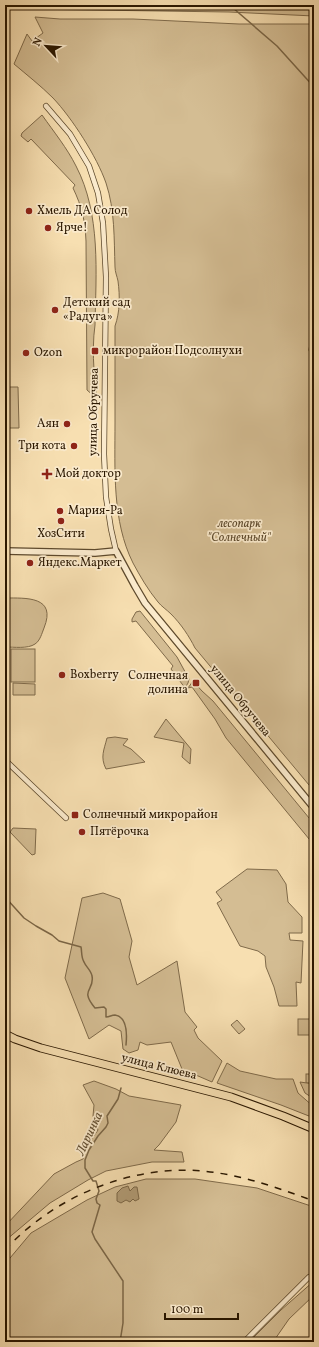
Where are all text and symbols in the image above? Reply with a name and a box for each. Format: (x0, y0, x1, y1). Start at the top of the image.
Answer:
north arrow (26, 26, 66, 66)
text: N (30, 35, 47, 49)
place label: Хмель ДА Солод (37, 203, 128, 219)
marker: Хмель ДА Солод (24, 206, 34, 216)
place label: Ярче! (56, 220, 88, 236)
marker: Ярче! (43, 223, 53, 233)
place label: Детский сад «Радуга» (63, 295, 130, 325)
marker: Детский сад «Радуга» (50, 305, 60, 315)
place label: микрорайон Подсолнухи (103, 343, 242, 359)
place label: Ozon (34, 345, 62, 361)
marker: микрорайон Подсолнухи (90, 346, 100, 356)
marker: Ozon (21, 348, 31, 358)
street label: улица Обручева (85, 368, 103, 456)
place label: Аян (37, 416, 59, 432)
marker: Аян (62, 419, 72, 429)
place label: Три кота (18, 438, 66, 454)
marker: Три кота (69, 441, 79, 451)
place label: Мой доктор (55, 466, 121, 482)
marker: Мой доктор (42, 469, 52, 479)
place label: Мария-Ра (68, 503, 123, 519)
marker: Мария-Ра (55, 506, 65, 516)
marker: ХозСити (56, 516, 66, 526)
park label: лесопарк "Солнечный" (207, 516, 272, 546)
place label: ХозСити (37, 526, 85, 542)
place label: Яндекс.Маркет (38, 555, 121, 571)
marker: Яндекс.Маркет (25, 558, 35, 568)
street label: улица Обручева (206, 662, 274, 740)
place label: Boxberry (70, 667, 119, 683)
place label: Солнечная долина (128, 668, 188, 698)
marker: Boxberry (57, 670, 67, 680)
marker: Солнечная долина (191, 678, 201, 688)
place label: Солнечный микрорайон (83, 807, 218, 823)
marker: Солнечный микрорайон (70, 810, 80, 820)
place label: Пятёрочка (90, 824, 149, 840)
marker: Пятёрочка (77, 827, 87, 837)
street label: улица Клюева (120, 1050, 198, 1084)
water label: Ларинка (72, 1109, 108, 1160)
scale bar (165, 1295, 238, 1321)
text: 100 m (171, 1302, 204, 1318)

